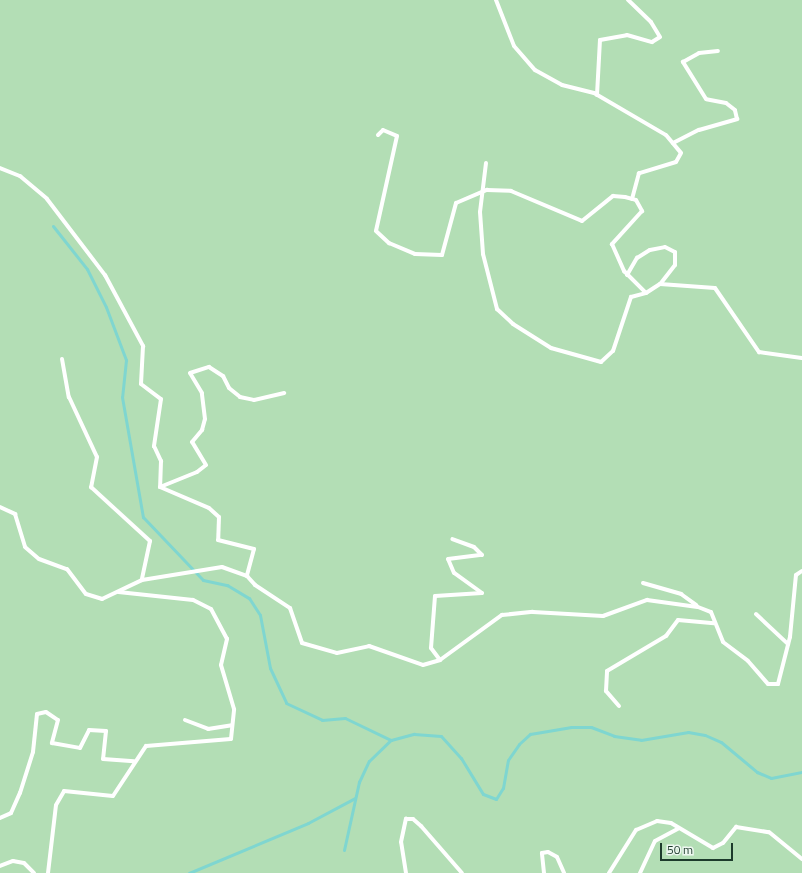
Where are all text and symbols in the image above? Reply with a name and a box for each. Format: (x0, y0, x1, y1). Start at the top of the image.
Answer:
scale bar (662, 835, 735, 861)
text: 50 m (667, 840, 693, 859)

